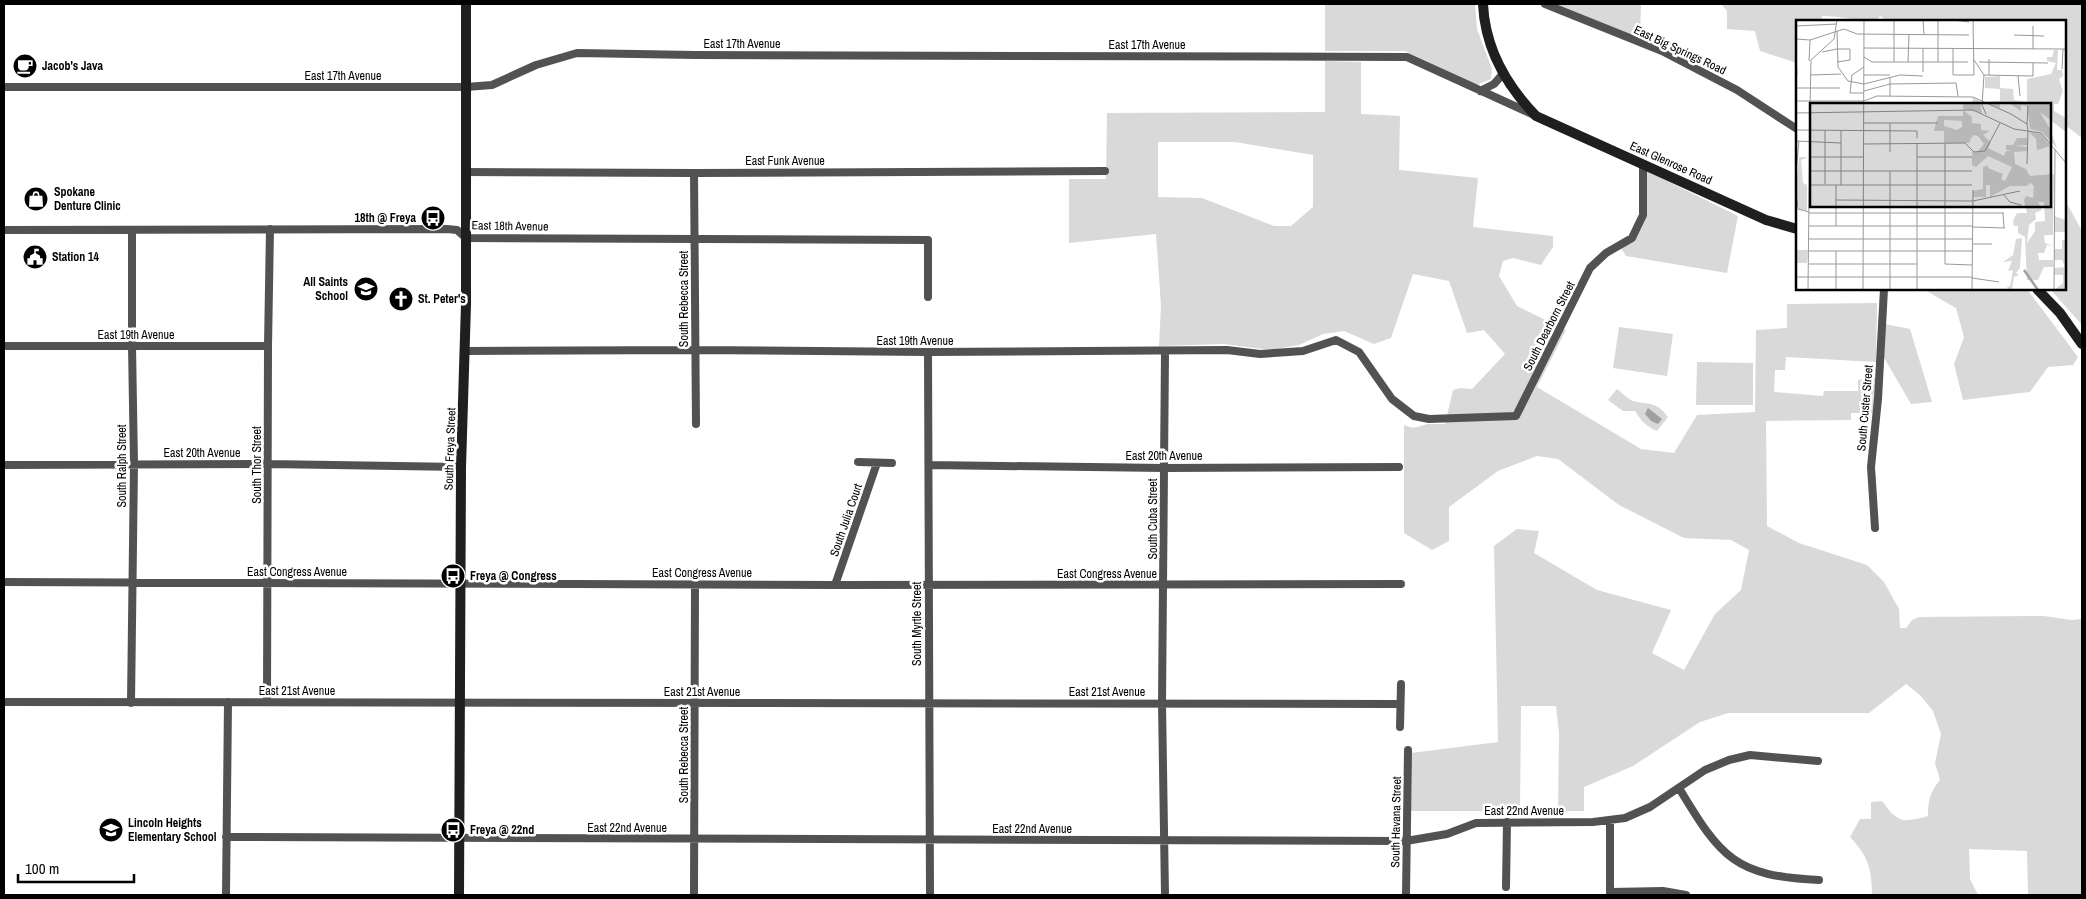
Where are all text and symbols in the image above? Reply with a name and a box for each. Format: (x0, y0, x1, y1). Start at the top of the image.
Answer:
inset map (1796, 20, 2066, 290)
street label: East Big Springs Road (1631, 22, 1729, 78)
street label: East 17th Avenue (704, 36, 780, 52)
street label: East 17th Avenue (1109, 37, 1185, 53)
cafe icon: Jacob's Java (12, 53, 38, 79)
place label: Jacob's Java (42, 58, 103, 74)
street label: East 17th Avenue (305, 68, 381, 84)
street label: East Glenrose Road (1627, 138, 1715, 188)
street label: East Funk Avenue (745, 153, 825, 169)
place label: Spokane Denture Clinic (54, 184, 121, 214)
shop icon: Spokane Denture Clinic (23, 186, 49, 212)
bus stop icon: 18th @ Freya (420, 205, 446, 231)
place label: 18th @ Freya (354, 210, 417, 226)
street label: East 18th Avenue (471, 217, 549, 235)
public building icon: Station 14 (22, 244, 48, 270)
place label: Station 14 (52, 249, 100, 265)
street label: South Rebecca Street (676, 251, 692, 347)
place label: All Saints School (303, 274, 349, 304)
school or university icon: All Saints School (353, 276, 379, 302)
street label: South Dearborn Street (1520, 278, 1579, 374)
church icon: St. Peter's (388, 286, 414, 312)
place label: St. Peter's (418, 291, 466, 307)
street label: East 19th Avenue (98, 327, 174, 343)
street label: East 19th Avenue (877, 333, 953, 349)
street label: South Custer Street (1853, 364, 1877, 452)
street label: South Freya Street (441, 407, 459, 491)
street label: South Ralph Street (114, 424, 130, 508)
street label: South Thor Street (249, 426, 265, 504)
street label: East 20th Avenue (164, 445, 240, 461)
street label: East 20th Avenue (1126, 448, 1202, 464)
street label: South Cuba Street (1145, 478, 1161, 559)
street label: South Julia Court (826, 481, 866, 559)
bus stop icon: Freya @ Congress (440, 563, 466, 589)
street label: East Congress Avenue (247, 564, 347, 580)
street label: East Congress Avenue (652, 565, 752, 581)
street label: East Congress Avenue (1057, 566, 1157, 582)
place label: Freya @ Congress (470, 568, 557, 584)
street label: South Myrtle Street (909, 582, 925, 666)
street label: East 21st Avenue (259, 683, 335, 699)
street label: East 21st Avenue (664, 684, 740, 700)
street label: East 21st Avenue (1069, 684, 1145, 700)
street label: South Rebecca Street (676, 707, 692, 803)
street label: South Havana Street (1387, 776, 1405, 868)
street label: East 22nd Avenue (1484, 803, 1564, 819)
place label: Lincoln Heights Elementary School (128, 815, 217, 845)
school or university icon: Lincoln Heights Elementary School (98, 817, 124, 843)
bus stop icon: Freya @ 22nd (440, 817, 466, 843)
street label: East 22nd Avenue (587, 820, 667, 836)
street label: East 22nd Avenue (992, 821, 1072, 837)
place label: Freya @ 22nd (470, 822, 534, 838)
scale bar (18, 852, 134, 884)
text: 100 m (25, 858, 59, 879)

